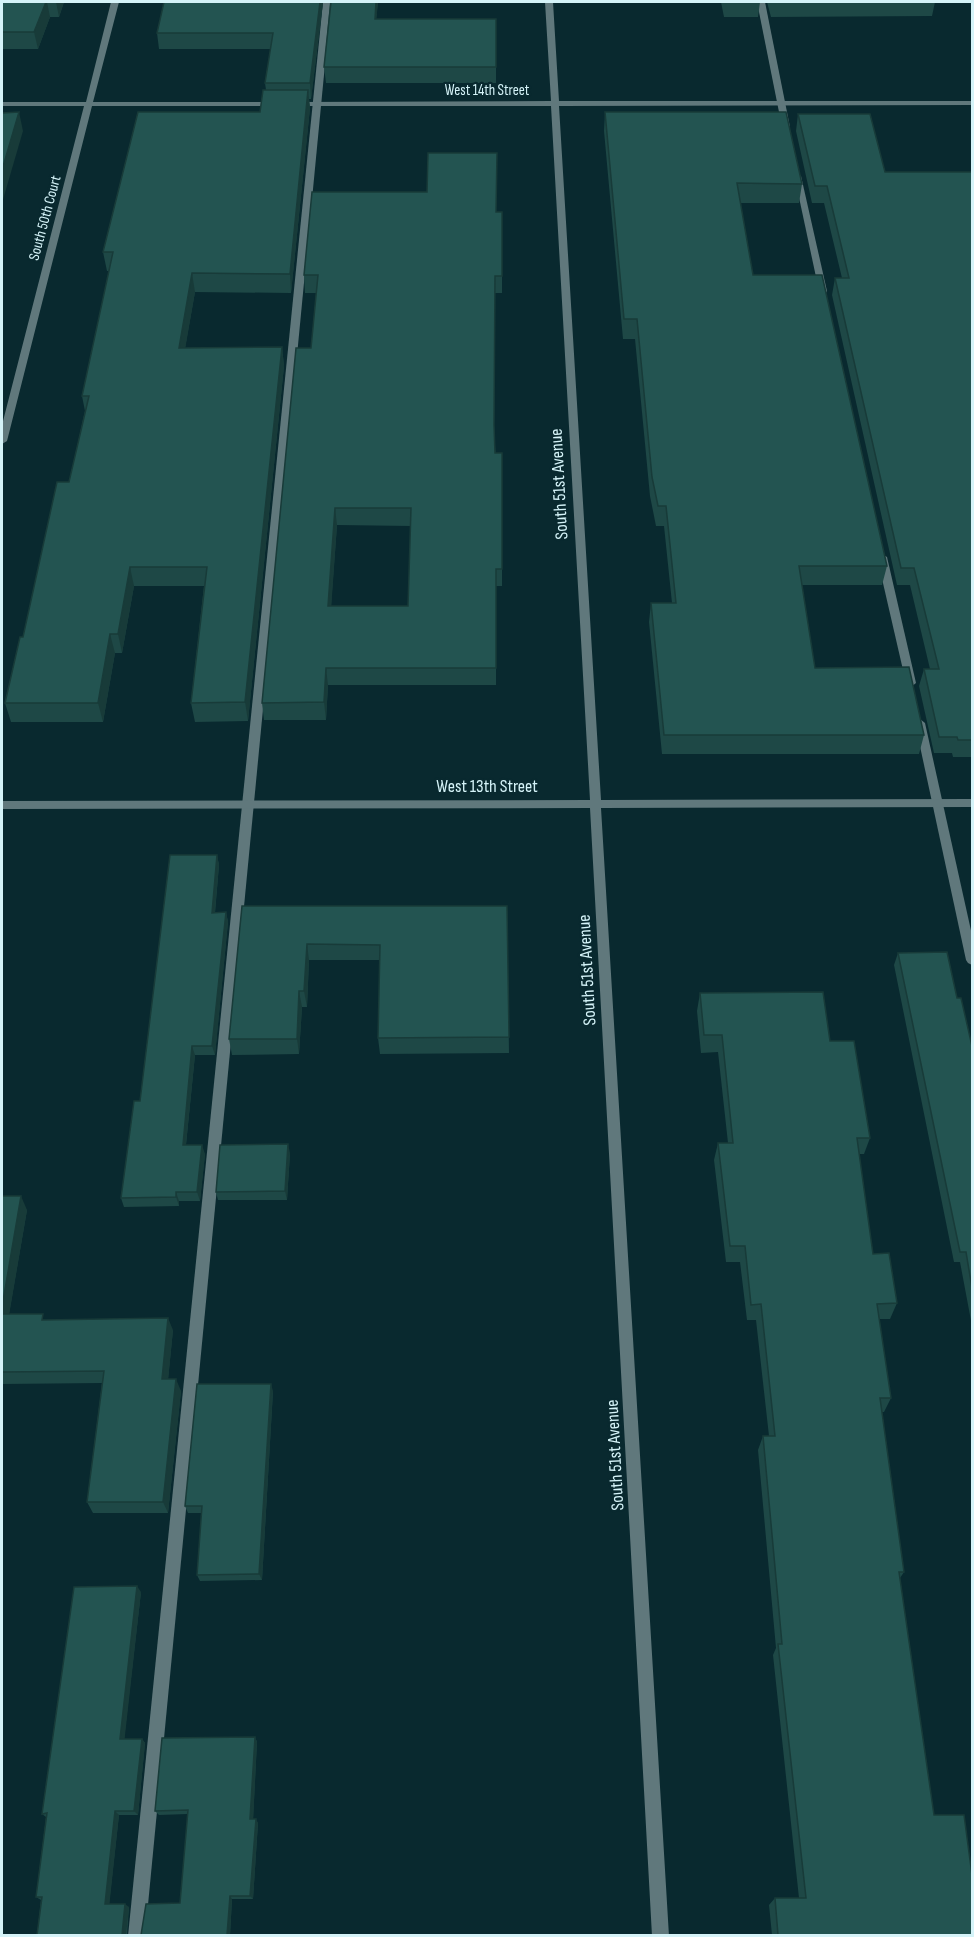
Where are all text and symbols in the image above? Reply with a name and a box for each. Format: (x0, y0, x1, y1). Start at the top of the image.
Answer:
street label: West 14th Street (445, 81, 530, 100)
street label: South 50th Court (25, 173, 66, 263)
street label: South 51st Avenue (546, 428, 572, 540)
street label: West 13th Street (436, 776, 538, 797)
street label: South 51st Avenue (574, 914, 600, 1026)
street label: South 51st Avenue (602, 1399, 628, 1511)

